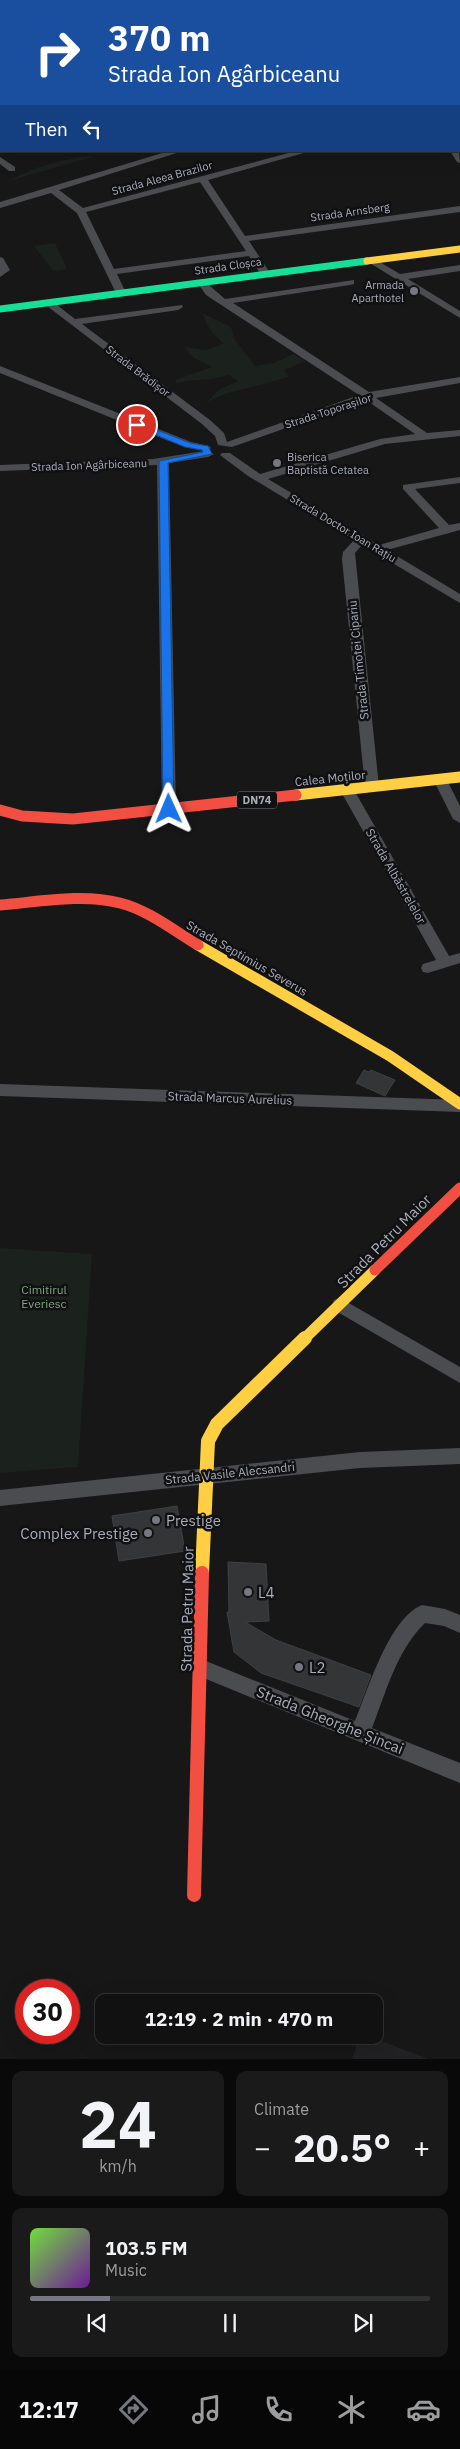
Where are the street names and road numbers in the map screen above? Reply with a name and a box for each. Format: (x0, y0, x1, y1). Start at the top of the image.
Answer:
street label: Strada Aleea Brazilor (110, 158, 214, 198)
street label: Strada Arnsberg (310, 199, 391, 224)
street label: Strada Cloșca (193, 254, 263, 278)
street label: Strada Brădișor (103, 342, 173, 400)
street label: Strada Toporașilor (283, 390, 373, 432)
street label: Strada Ion Agârbiceanu (31, 456, 147, 474)
street label: Strada Doctor Ioan Rațiu (287, 491, 399, 565)
street label: Strada Timotei Cipariu (344, 600, 372, 720)
street label: Calea Moților (294, 767, 367, 789)
road number: DN74 (237, 792, 277, 808)
street label: Strada Albăstrelelor (363, 826, 430, 927)
street label: Strada Septimius Severus (184, 917, 311, 999)
street label: Strada Marcus Aurelius (168, 1088, 293, 1108)
street label: Strada Petru Maior (333, 1190, 435, 1292)
street label: Strada Vasile Alecsandri (165, 1459, 295, 1487)
street label: Strada Petru Maior (176, 1546, 198, 1672)
street label: Strada Gheorghe Șincai (254, 1682, 406, 1758)

